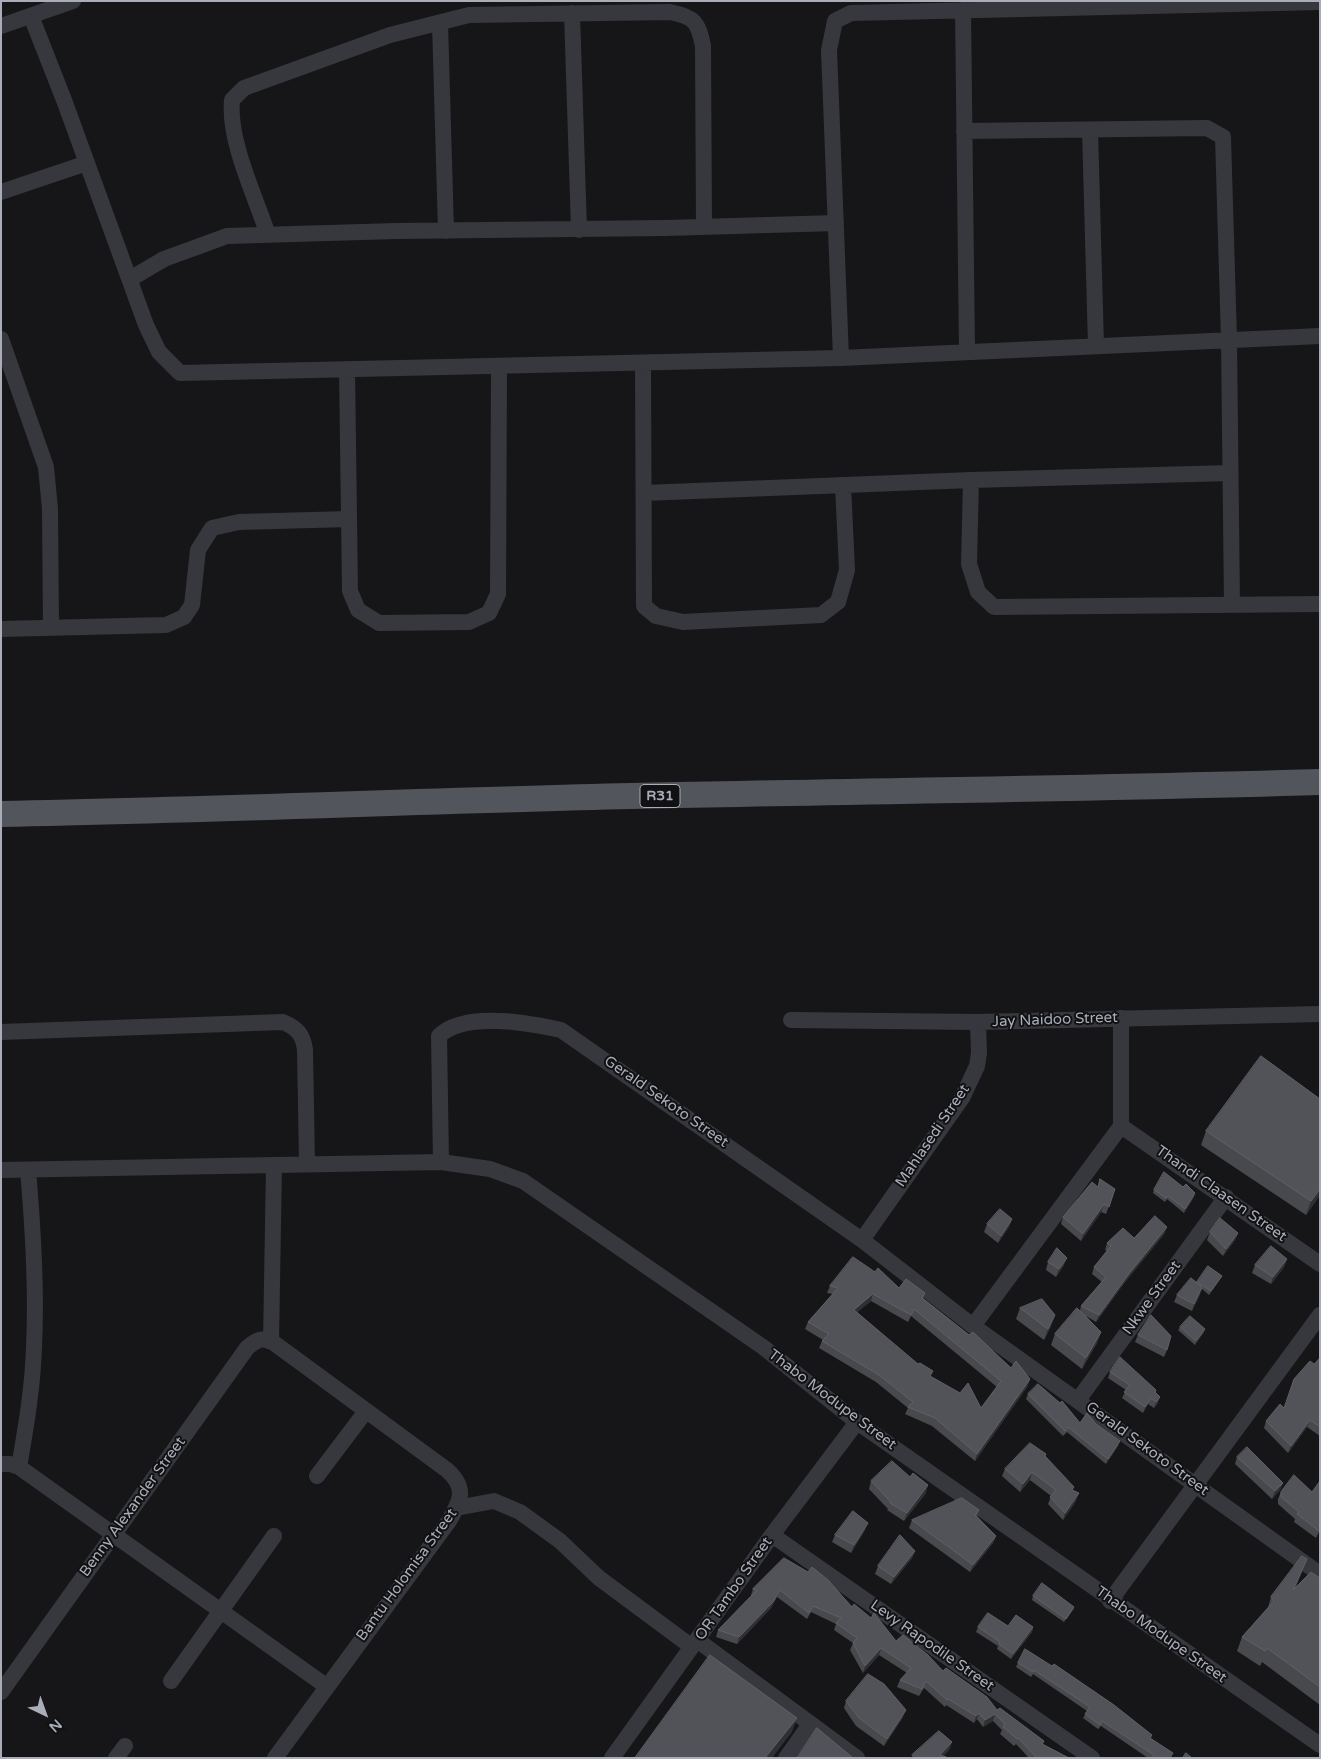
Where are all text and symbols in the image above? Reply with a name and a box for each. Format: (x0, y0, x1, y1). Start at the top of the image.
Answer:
road number: R31 (640, 784, 680, 808)
street label: Jay Naidoo Street (992, 1009, 1118, 1031)
street label: Gerald Sekoto Street (600, 1052, 732, 1152)
street label: Mahlasedi Street (892, 1081, 974, 1191)
street label: Thandi Claasen Street (1152, 1142, 1290, 1246)
street label: Nkwe Street (1119, 1257, 1185, 1339)
street label: Thabo Modupe Street (764, 1346, 900, 1454)
street label: Gerald Sekoto Street (1082, 1398, 1212, 1500)
street label: Benny Alexander Street (76, 1434, 190, 1580)
street label: Bantu Holomisa Street (353, 1505, 461, 1645)
street label: OR Tambo Street (692, 1534, 776, 1644)
street label: Thabo Modupe Street (1092, 1583, 1230, 1687)
street label: Levy Rapodile Street (867, 1597, 997, 1695)
north arrow (20, 1689, 70, 1739)
text: N (46, 1715, 65, 1736)

